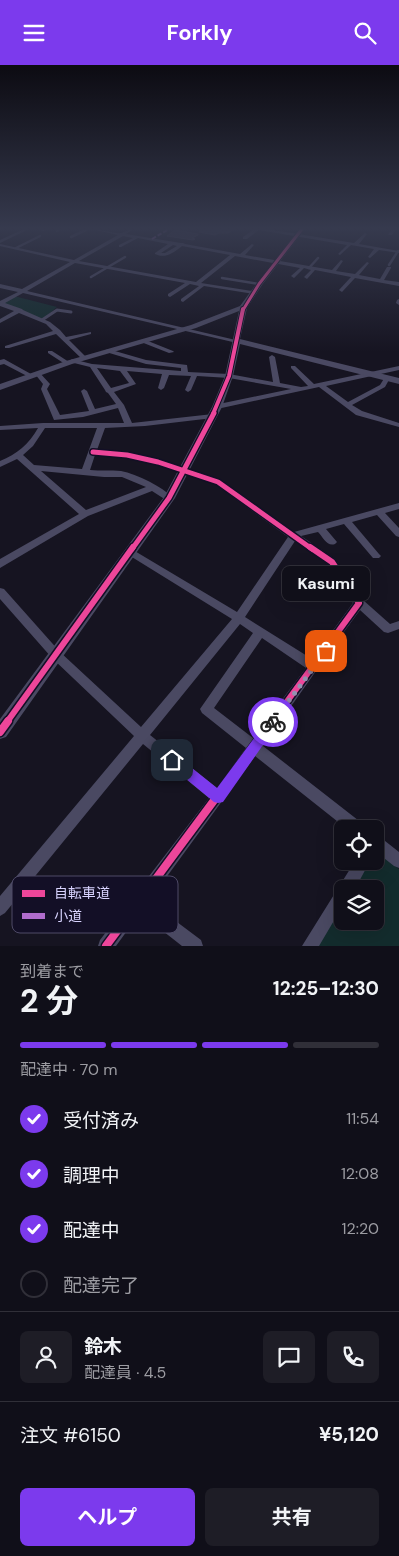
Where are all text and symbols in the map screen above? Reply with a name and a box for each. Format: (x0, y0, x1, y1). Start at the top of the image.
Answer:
text: Forkly (167, 18, 232, 47)
icon: menu (20, 19, 48, 47)
icon: search (351, 19, 379, 47)
callout: Kasumi (282, 566, 370, 601)
text: Kasumi (297, 573, 355, 594)
pin (305, 630, 347, 672)
icon: bag (312, 637, 340, 665)
courier (248, 697, 298, 747)
icon: bike (259, 708, 287, 736)
pin (151, 739, 193, 781)
icon: home (158, 746, 186, 774)
map controls (334, 820, 384, 930)
button: locate (334, 820, 384, 870)
legend (12, 876, 178, 933)
button: layers (334, 880, 384, 930)
text: 自転車道 (54, 884, 110, 902)
text: 小道 (54, 907, 82, 925)
text: 到着まで (20, 961, 84, 982)
text: 12:25–12:30 (273, 976, 379, 1001)
text: 2 分 (20, 980, 78, 1022)
text: 配達中 · 70 m (20, 1059, 117, 1080)
icon: check (20, 1105, 48, 1133)
text: 受付済み (63, 1108, 139, 1133)
text: 11:54 (346, 1108, 379, 1129)
icon: check (20, 1160, 48, 1188)
text: 調理中 (63, 1163, 120, 1188)
text: 12:08 (341, 1163, 379, 1184)
icon: check (20, 1215, 48, 1243)
text: 配達中 (63, 1218, 120, 1243)
text: 12:20 (342, 1218, 379, 1239)
text: 配達完了 (63, 1273, 139, 1298)
button: person (20, 1331, 72, 1383)
button: chat (263, 1331, 315, 1383)
button: phone (327, 1331, 379, 1383)
text: 鈴木 (84, 1334, 122, 1359)
text: 配達員 · 4.5 (84, 1362, 166, 1383)
text: ¥5,120 (319, 1422, 379, 1447)
text: 注文 #6150 (20, 1423, 121, 1448)
button: ヘルプ (20, 1488, 195, 1546)
button: 共有 (205, 1488, 379, 1546)

